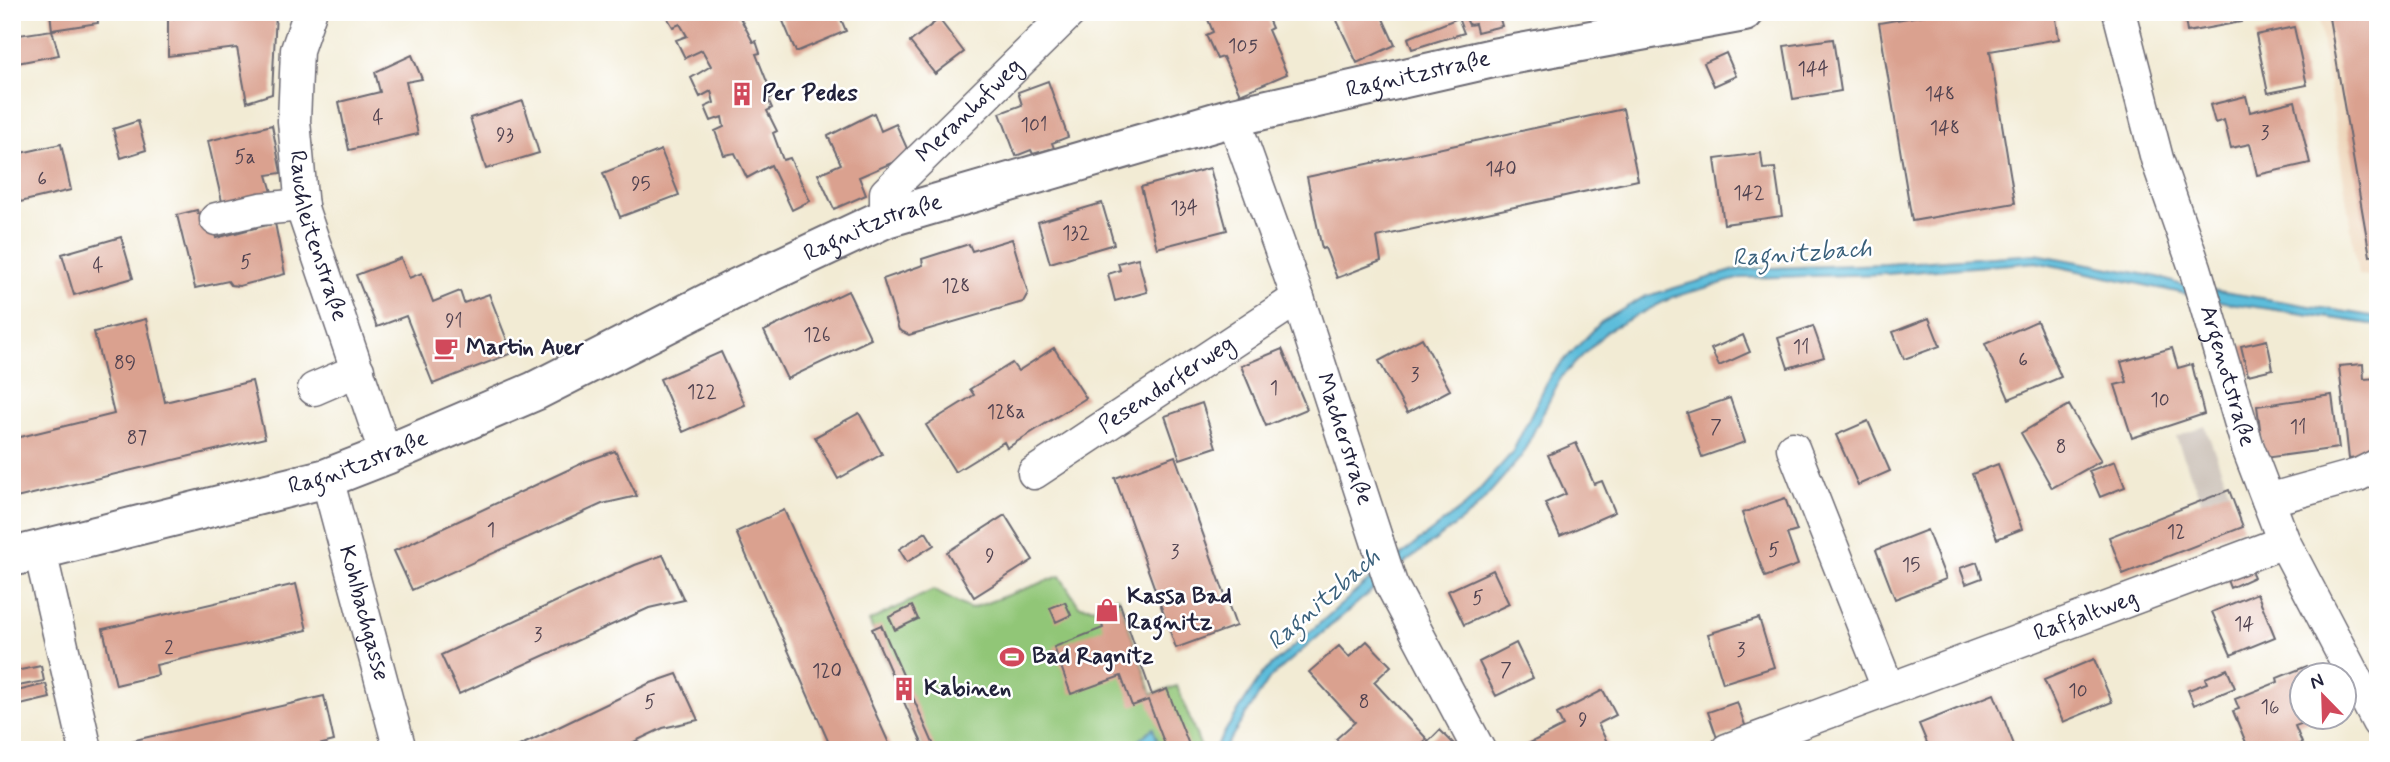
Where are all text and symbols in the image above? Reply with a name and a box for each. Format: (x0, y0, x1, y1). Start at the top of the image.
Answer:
house number: 105 (1228, 34, 1258, 59)
street label: Ragnitzstraße (1343, 44, 1493, 106)
street label: Meranhofweg (910, 52, 1030, 170)
house number: 144 (1797, 57, 1829, 82)
place label: Per Pedes (762, 79, 859, 109)
building icon: Per Pedes (728, 80, 756, 108)
house number: 148 (1925, 82, 1955, 107)
house number: 4 (372, 106, 384, 131)
house number: 101 (1021, 113, 1047, 138)
house number: 148 (1930, 116, 1960, 141)
house number: 3 (2261, 121, 2270, 146)
house number: 93 (496, 123, 514, 148)
house number: 5a (234, 145, 256, 170)
street label: Rauchleitenstraße (282, 149, 354, 325)
house number: 140 (1485, 157, 1517, 182)
house number: 6 (37, 167, 47, 192)
house number: 95 (631, 172, 651, 197)
house number: 142 (1733, 181, 1765, 206)
street label: Ragnitzstraße (799, 187, 946, 269)
house number: 134 (1170, 196, 1198, 221)
house number: 132 (1062, 221, 1090, 246)
water label: Ragnitzbach (1731, 234, 1873, 277)
house number: 5 (240, 250, 252, 275)
house number: 4 (92, 254, 104, 279)
house number: 128 (942, 274, 970, 299)
street label: Argenotstraße (2192, 302, 2262, 450)
house number: 91 (445, 309, 463, 334)
house number: 126 (803, 323, 831, 348)
street label: Pesendorferweg (1093, 329, 1242, 441)
place label: Martin Auer (466, 333, 585, 363)
cafe icon: Martin Auer (432, 334, 460, 362)
house number: 11 (1793, 335, 1809, 360)
house number: 6 (2018, 348, 2028, 373)
house number: 89 (114, 351, 136, 376)
house number: 3 (1411, 363, 1420, 388)
street label: Macherstraße (1309, 370, 1379, 509)
house number: 1 (1270, 376, 1278, 401)
house number: 122 (687, 380, 717, 405)
house number: 10 (2150, 388, 2170, 413)
house number: 128a (987, 400, 1025, 425)
house number: 7 (1710, 415, 1722, 440)
house number: 11 (2290, 415, 2306, 440)
street label: Ragnitzstraße (285, 424, 433, 502)
house number: 87 (127, 426, 147, 451)
house number: 8 (2056, 435, 2066, 460)
house number: 1 (487, 518, 495, 543)
house number: 12 (2167, 520, 2185, 545)
house number: 5 (1768, 538, 1780, 563)
house number: 3 (1171, 540, 1180, 565)
street label: Kohlbachgasse (331, 542, 396, 684)
water label: Ragnitzbach (1261, 542, 1389, 660)
house number: 9 (985, 544, 995, 569)
house number: 15 (1902, 553, 1920, 578)
place label: Kassa Bad Ragnitz (1127, 582, 1232, 641)
street label: Raffaltweg (2030, 583, 2142, 649)
house number: 5 (1472, 586, 1484, 611)
shop icon: Kassa Bad Ragnitz (1093, 596, 1121, 624)
house number: 14 (2234, 612, 2254, 637)
house number: 3 (534, 623, 543, 648)
house number: 2 (164, 636, 174, 661)
house number: 3 (1737, 638, 1746, 663)
place label: Bad Ragnitz (1032, 642, 1154, 672)
sports icon: Bad Ragnitz (998, 643, 1026, 671)
house number: 7 (1500, 658, 1512, 683)
house number: 120 (812, 659, 842, 684)
north arrow (2288, 660, 2358, 730)
text: N (2306, 668, 2328, 696)
place label: Kabinen (924, 674, 1011, 704)
building icon: Kabinen (890, 675, 918, 703)
house number: 10 (2068, 679, 2088, 704)
house number: 5 (644, 690, 656, 715)
house number: 8 (1359, 690, 1369, 715)
house number: 16 (2260, 695, 2280, 720)
house number: 9 (1578, 708, 1588, 733)

